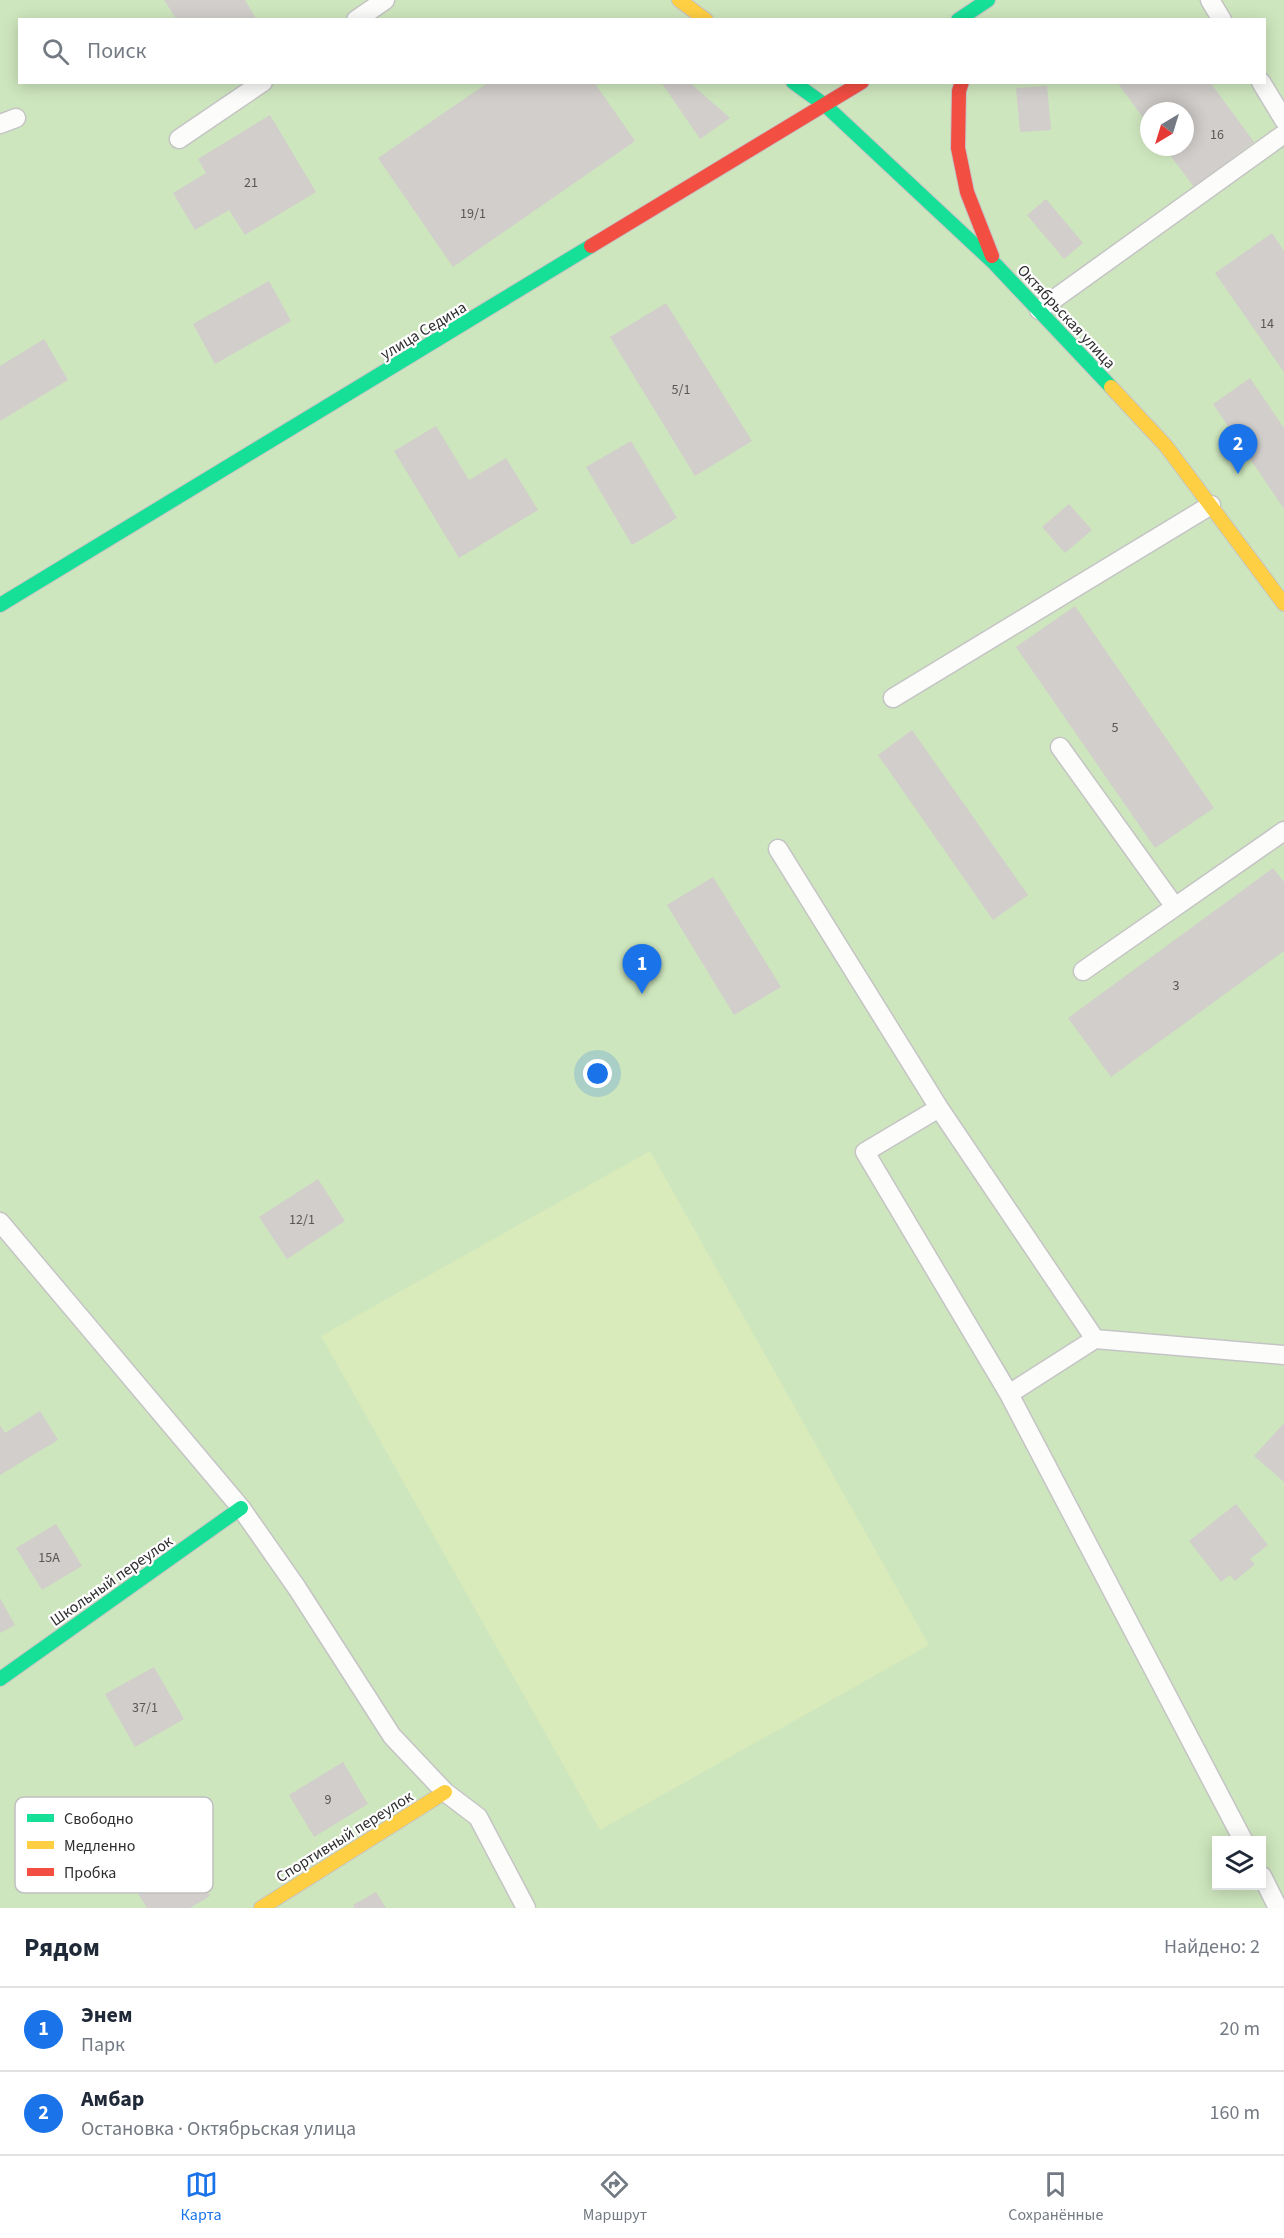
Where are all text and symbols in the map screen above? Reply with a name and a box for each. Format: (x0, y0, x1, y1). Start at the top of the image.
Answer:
search box (18, 18, 1266, 84)
icon: search (39, 35, 72, 68)
text: Поиск (87, 35, 146, 67)
north arrow (1140, 102, 1194, 156)
house number: 16 (1210, 125, 1224, 145)
house number: 21 (244, 173, 258, 193)
house number: 19/1 (460, 204, 486, 224)
street label: Октябрьская улица (1012, 260, 1120, 374)
street label: улица Седина (376, 296, 471, 365)
house number: 14 (1260, 314, 1274, 334)
house number: 5/1 (672, 380, 690, 400)
pin: 2 (1218, 424, 1258, 474)
house number: 5 (1112, 718, 1119, 738)
pin: 1 (622, 944, 662, 994)
house number: 3 (1173, 976, 1180, 996)
your location (583, 1059, 612, 1088)
house number: 12/1 (289, 1210, 315, 1230)
street label: Школьный переулок (46, 1530, 177, 1631)
house number: 15А (38, 1548, 60, 1568)
house number: 37/1 (132, 1698, 158, 1718)
street label: Спортивный переулок (272, 1786, 417, 1888)
house number: 9 (325, 1790, 332, 1810)
legend (15, 1797, 213, 1893)
text: Свободно (64, 1808, 134, 1830)
text: Медленно (64, 1835, 135, 1857)
map controls (1212, 1836, 1266, 1890)
button: layers (1212, 1836, 1266, 1890)
text: Пробка (64, 1862, 116, 1884)
text: Рядом (24, 1929, 100, 1966)
text: Найдено: 2 (1164, 1933, 1260, 1961)
text: Энем (81, 1999, 133, 2031)
text: 1 (38, 2015, 49, 2043)
text: 20 m (1220, 2015, 1260, 2043)
text: Парк (81, 2031, 125, 2059)
text: Амбар (81, 2083, 144, 2115)
text: 2 (38, 2099, 49, 2127)
text: 160 m (1210, 2099, 1260, 2127)
text: Остановка · Октябрьская улица (81, 2115, 356, 2143)
tab: Карта (181, 2168, 222, 2226)
tab: Маршрут (583, 2168, 647, 2226)
tab: Сохранённые (1008, 2168, 1103, 2226)

